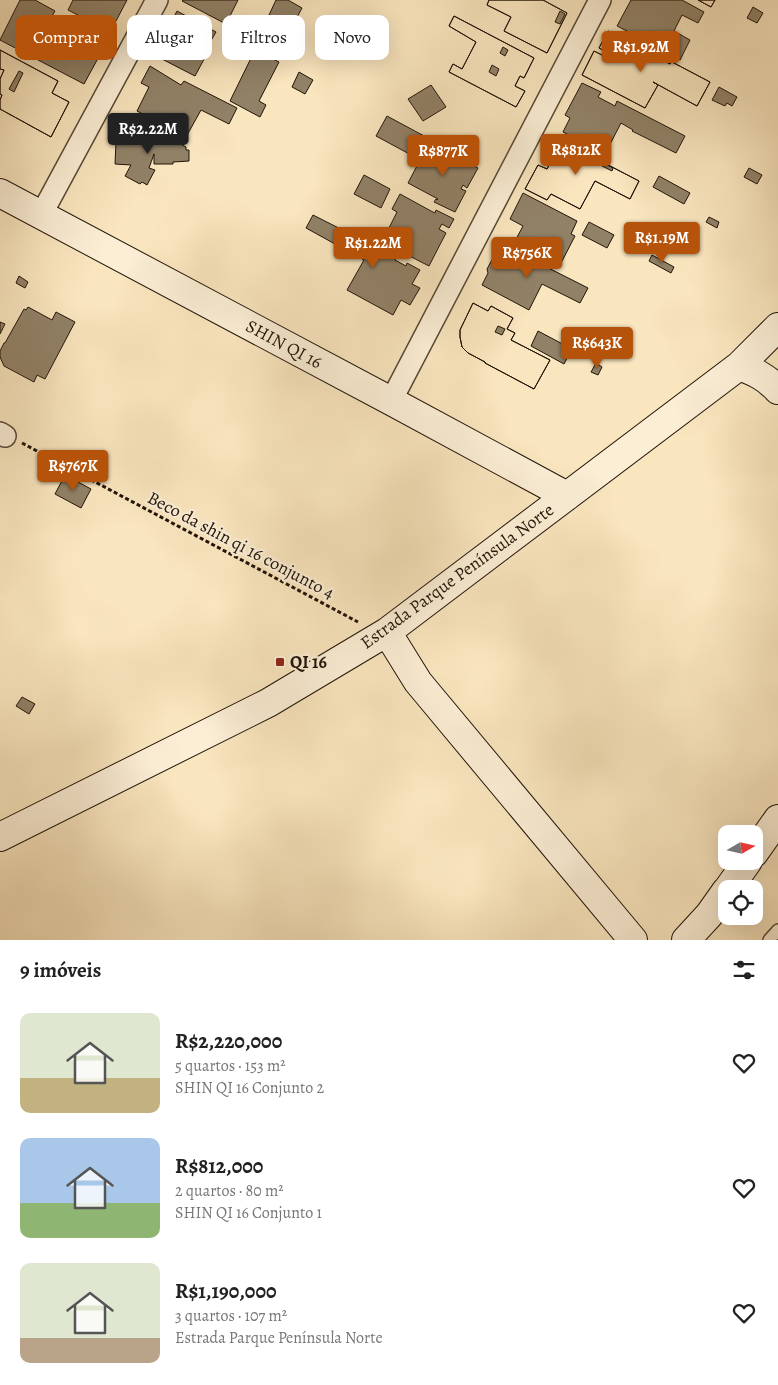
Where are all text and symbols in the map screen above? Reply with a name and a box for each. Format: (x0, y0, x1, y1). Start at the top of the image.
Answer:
chip: Comprar (15, 15, 117, 60)
chip: Alugar (127, 15, 212, 60)
chip: Filtros (222, 15, 305, 60)
chip: Novo (315, 15, 389, 60)
pin: R$1.92M (595, 30, 687, 73)
text: R$1.92M (613, 36, 669, 58)
pin: R$2.22M (102, 112, 194, 155)
text: R$2.22M (119, 118, 177, 140)
pin: R$877K (402, 134, 484, 177)
pin: R$812K (535, 134, 617, 176)
text: R$812K (551, 139, 601, 161)
text: R$877K (418, 140, 468, 162)
pin: R$1.19M (616, 222, 708, 264)
pin: R$1.22M (327, 226, 419, 269)
text: R$1.19M (635, 227, 689, 249)
text: R$1.22M (345, 232, 401, 254)
pin: R$756K (486, 236, 568, 279)
text: R$756K (502, 242, 552, 264)
street label: SHIN QI 16 (242, 314, 326, 374)
pin: R$643K (556, 326, 638, 369)
text: R$643K (572, 332, 622, 354)
pin: R$767K (32, 450, 114, 492)
text: R$767K (48, 455, 98, 477)
street label: Beco da shin qi 16 conjunto 4 (143, 485, 339, 605)
street label: Estrada Parque Península Norte (355, 498, 559, 654)
place label: QI 16 (290, 650, 327, 674)
marker: QI 16 (274, 656, 286, 668)
north arrow (718, 825, 762, 870)
map controls (718, 825, 763, 925)
button: locate (718, 880, 763, 925)
text: 9 imóveis (20, 956, 101, 984)
icon: filters (730, 956, 758, 984)
text: R$2,220,000 (175, 1027, 282, 1055)
icon: home (60, 1033, 120, 1093)
icon: heart (730, 1049, 758, 1077)
text: 5 quartos · 153 m² (175, 1055, 285, 1077)
text: SHIN QI 16 Conjunto 2 (175, 1077, 324, 1099)
text: R$812,000 (175, 1152, 263, 1180)
icon: home (60, 1158, 120, 1218)
icon: heart (730, 1174, 758, 1202)
text: 2 quartos · 80 m² (175, 1180, 283, 1202)
text: SHIN QI 16 Conjunto 1 (175, 1202, 322, 1224)
text: R$1,190,000 (175, 1277, 277, 1305)
icon: home (60, 1283, 120, 1343)
icon: heart (730, 1299, 758, 1327)
text: 3 quartos · 107 m² (175, 1305, 287, 1327)
text: Estrada Parque Península Norte (175, 1327, 383, 1349)

